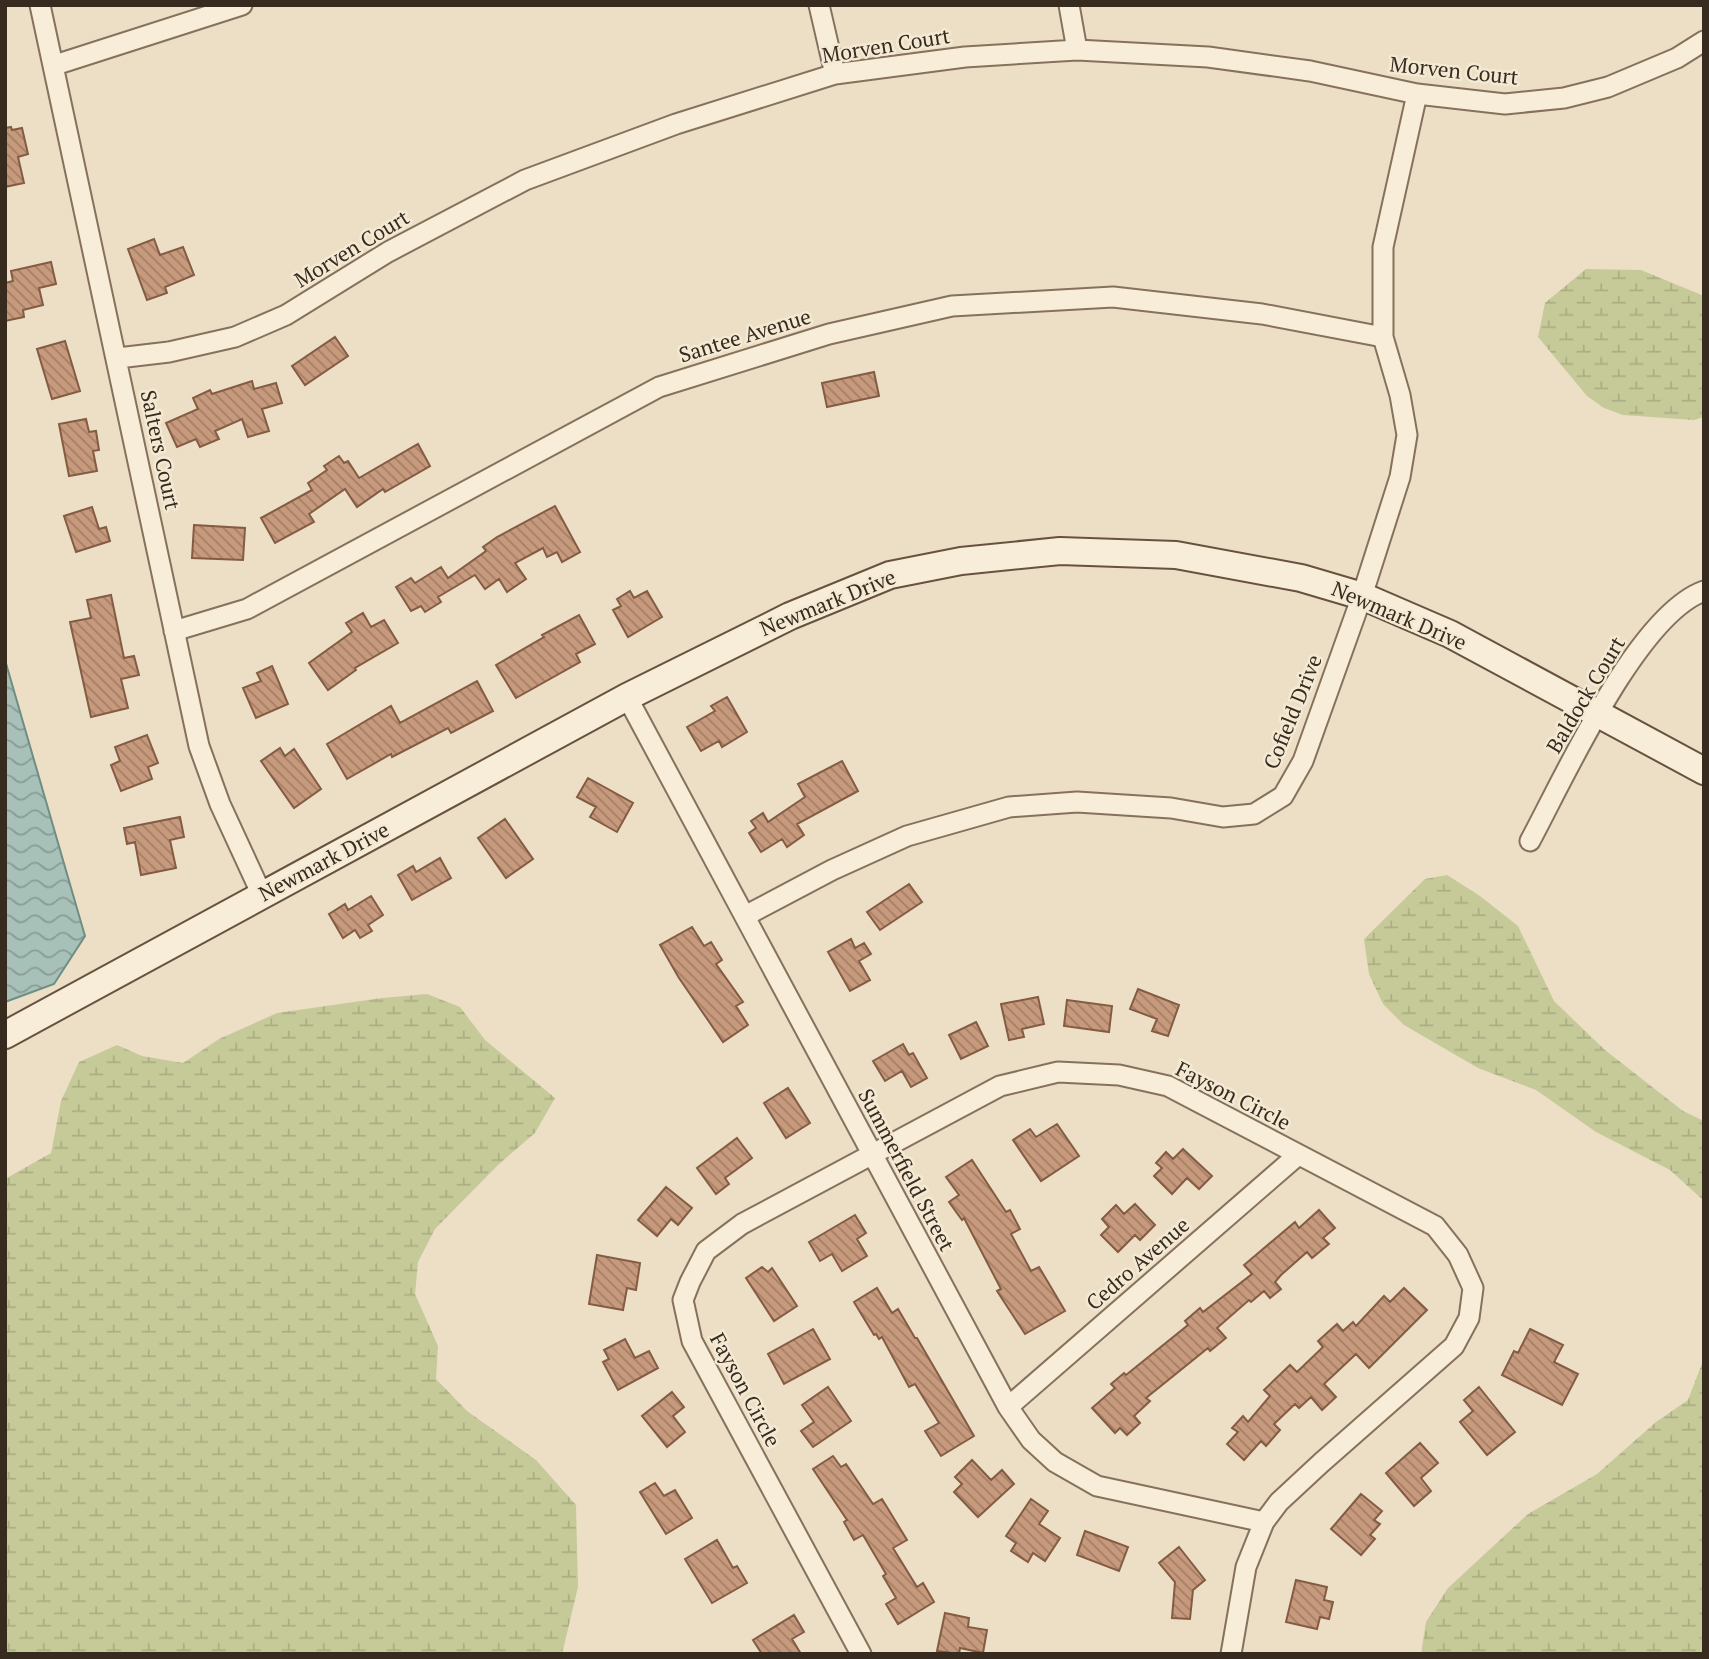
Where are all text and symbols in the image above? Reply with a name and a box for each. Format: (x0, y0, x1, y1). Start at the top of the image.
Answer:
street label: Morven Court (820, 21, 952, 69)
street label: Morven Court (1388, 49, 1520, 91)
street label: Morven Court (289, 203, 414, 293)
street label: Santee Avenue (675, 302, 814, 368)
street label: Salters Court (135, 388, 187, 512)
street label: Newmark Drive (756, 562, 900, 642)
street label: Newmark Drive (1328, 574, 1471, 656)
street label: Baldock Court (1539, 631, 1631, 758)
street label: Cofield Drive (1256, 650, 1328, 773)
street label: Newmark Drive (253, 815, 394, 907)
street label: Fayson Circle (1171, 1054, 1296, 1136)
street label: Summerfield Street (852, 1083, 962, 1256)
street label: Cedro Avenue (1080, 1211, 1195, 1316)
street label: Fayson Circle (704, 1328, 788, 1452)

